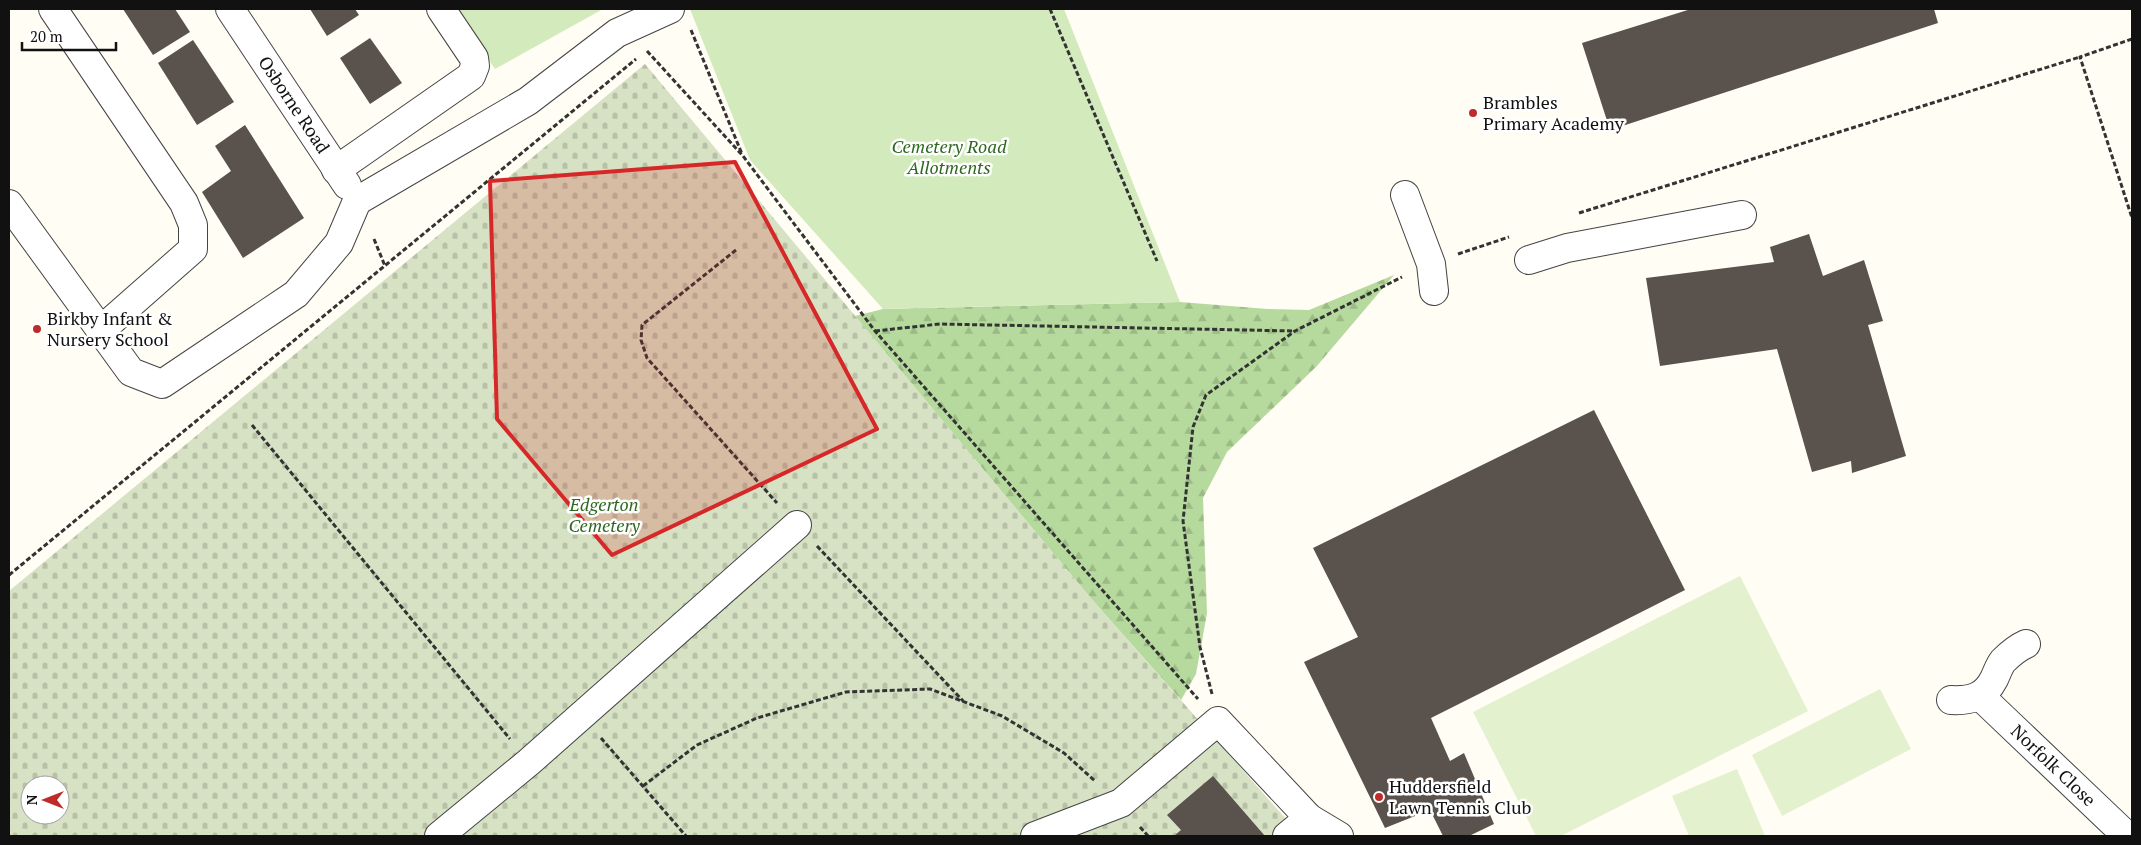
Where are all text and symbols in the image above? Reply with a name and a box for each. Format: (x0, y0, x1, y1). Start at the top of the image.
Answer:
scale bar (22, 20, 116, 52)
text: 20 m (30, 26, 63, 46)
street label: Osborne Road (253, 51, 336, 158)
place label: Brambles Primary Academy (1483, 90, 1625, 135)
marker: Brambles Primary Academy (1467, 107, 1479, 119)
park label: Cemetery Road Allotments (891, 134, 1007, 179)
place label: Birkby Infant & Nursery School (47, 306, 173, 351)
marker: Birkby Infant & Nursery School (31, 323, 43, 335)
park label: Edgerton Cemetery (568, 492, 640, 537)
street label: Norfolk Close (2006, 719, 2102, 811)
place label: Huddersfield Lawn Tennis Club (1389, 774, 1532, 819)
north arrow (20, 775, 70, 825)
marker: Huddersfield Lawn Tennis Club (1373, 791, 1385, 803)
text: N (22, 794, 41, 805)

